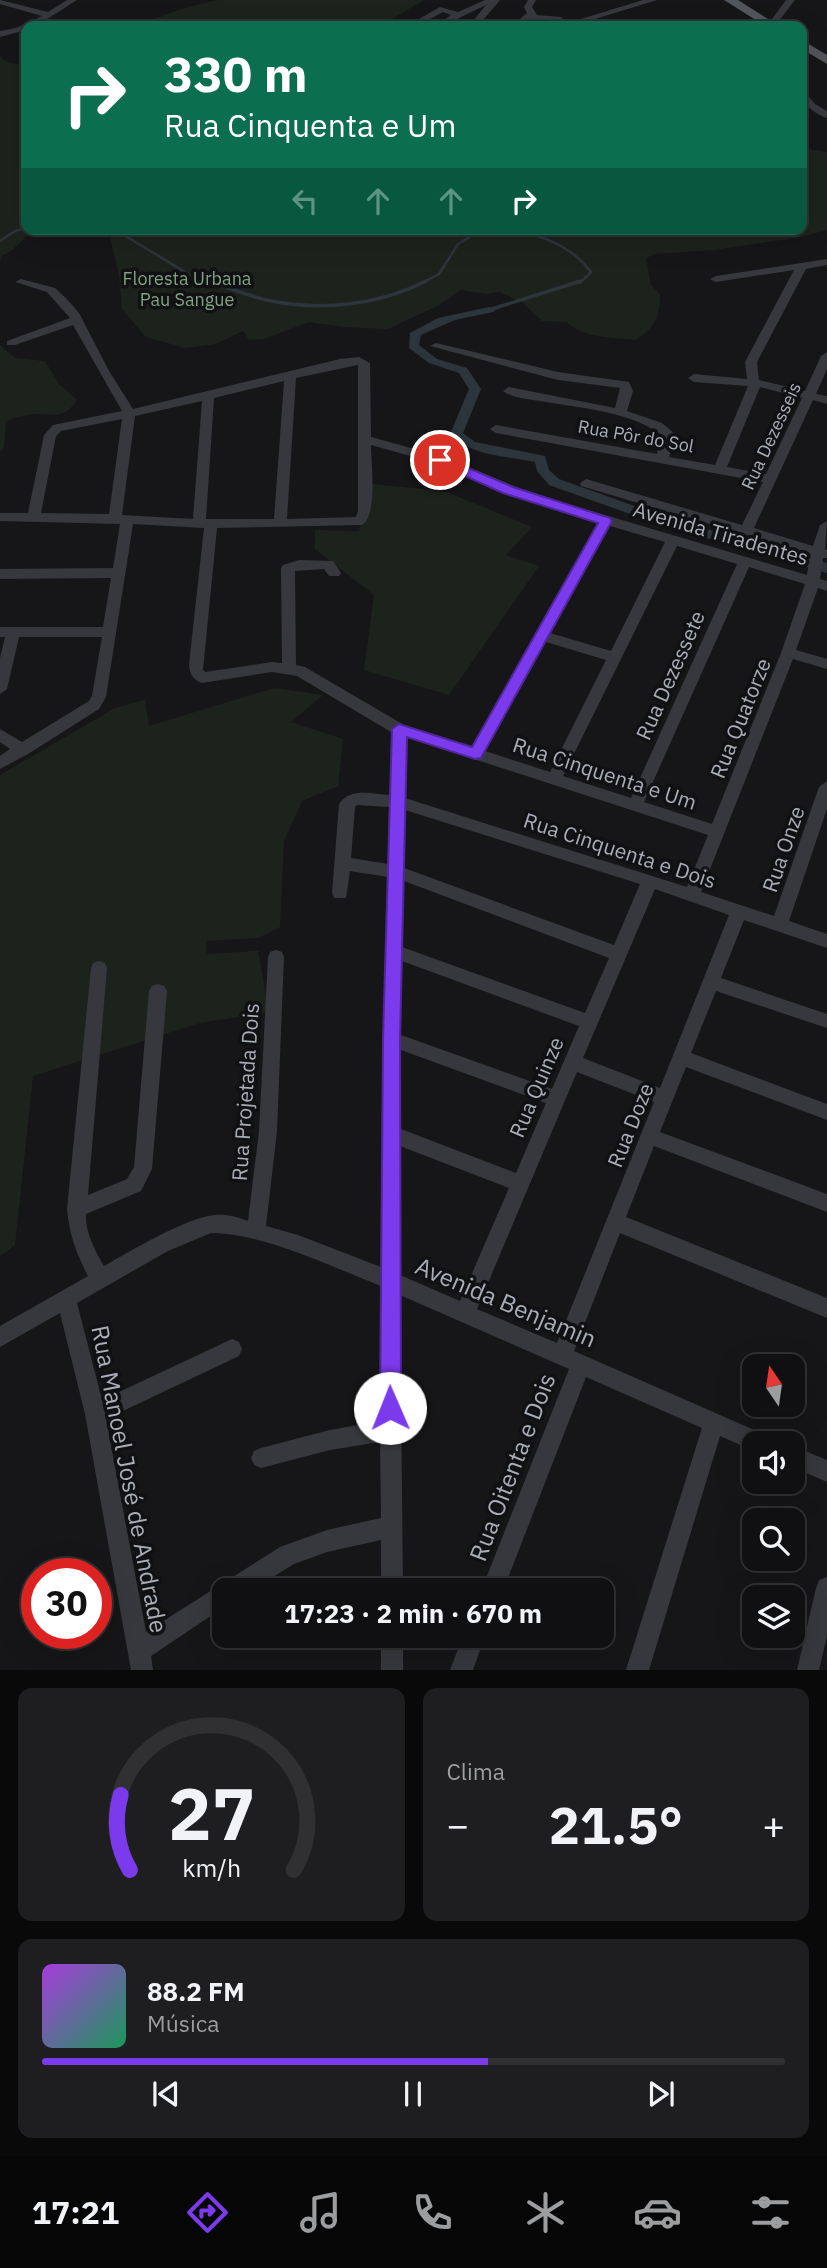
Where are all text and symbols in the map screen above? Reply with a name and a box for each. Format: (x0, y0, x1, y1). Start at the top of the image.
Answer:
text: 330 m (164, 42, 308, 105)
icon: right (49, 49, 140, 140)
text: Rua Cinquenta e Um (164, 104, 456, 146)
icon: left (286, 182, 324, 220)
icon: ahead (359, 182, 397, 220)
icon: ahead (432, 182, 470, 220)
icon: right (505, 182, 543, 220)
park label: Floresta Urbana Pau Sangue (123, 267, 252, 311)
street label: Rua Dezesseis (736, 379, 806, 493)
street label: Rua Pôr do Sol (576, 414, 696, 458)
pin (410, 430, 470, 490)
icon: arrive (421, 441, 459, 479)
street label: Avenida Tiradentes (630, 495, 812, 571)
street label: Rua Dezessete (629, 606, 711, 744)
street label: Rua Quatorze (703, 654, 777, 782)
street label: Rua Cinquenta e Um (509, 730, 701, 816)
street label: Rua Onze (755, 802, 811, 896)
street label: Rua Cinquenta e Dois (520, 806, 720, 894)
street label: Rua Projetada Dois (225, 1002, 265, 1182)
street label: Rua Quinze (502, 1032, 570, 1142)
street label: Rua Doze (600, 1079, 660, 1171)
street label: Avenida Benjamin (411, 1249, 601, 1355)
street label: Rua Manoel José de Andrade (84, 1322, 176, 1636)
north arrow (742, 1354, 805, 1418)
map controls (742, 1354, 805, 1648)
street label: Rua Oitenta e Dois (461, 1369, 563, 1565)
position arrow (353, 1371, 427, 1445)
button: sound (742, 1431, 805, 1494)
button: search (742, 1508, 805, 1571)
speed limit sign: 30 (21, 1558, 112, 1649)
button: layers (742, 1585, 805, 1648)
text: 17:23 · 2 min · 670 m (284, 1596, 542, 1630)
text: Clima (447, 1756, 505, 1786)
text: 27 (168, 1766, 255, 1861)
text: 21.5° (549, 1791, 683, 1858)
text: − (447, 1800, 469, 1849)
text: + (762, 1800, 785, 1849)
text: km/h (182, 1851, 241, 1884)
text: 88.2 FM (147, 1974, 245, 2008)
text: Música (147, 2008, 220, 2038)
icon: previous (147, 2075, 185, 2113)
icon: pause (394, 2075, 432, 2113)
icon: next (642, 2075, 680, 2113)
icon: directions (183, 2188, 232, 2237)
icon: music (296, 2188, 345, 2237)
icon: phone (408, 2188, 457, 2237)
icon: climate (521, 2188, 570, 2237)
icon: car (633, 2188, 682, 2237)
icon: filters (746, 2188, 795, 2237)
text: 17:21 (32, 2191, 119, 2233)

